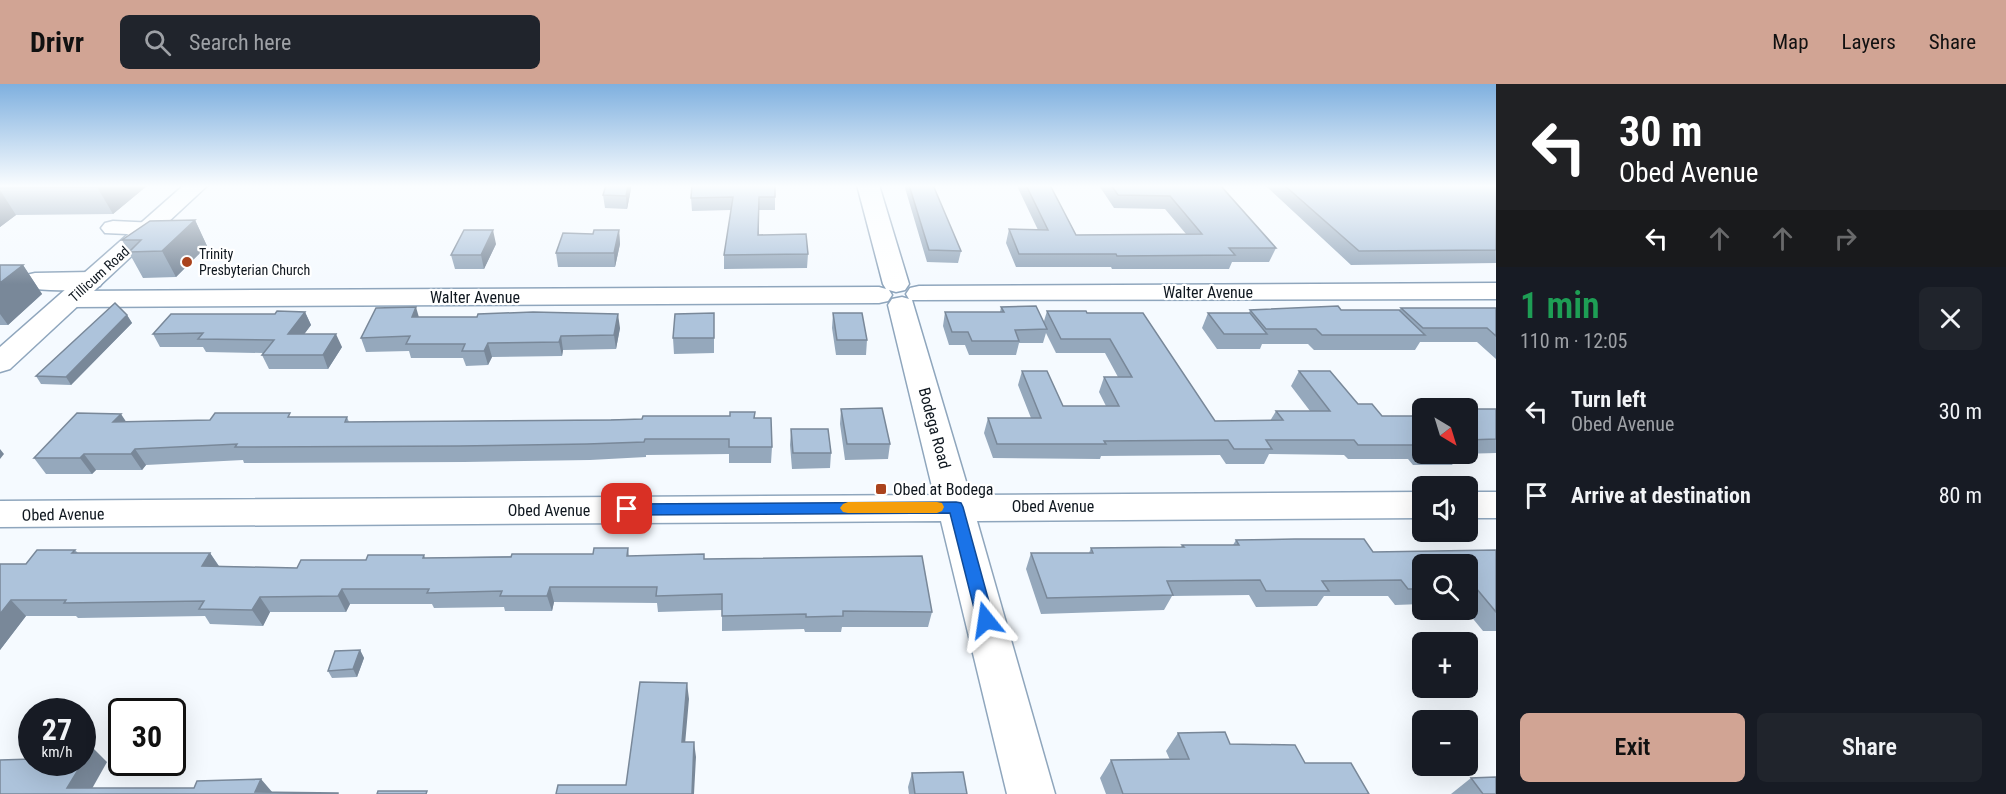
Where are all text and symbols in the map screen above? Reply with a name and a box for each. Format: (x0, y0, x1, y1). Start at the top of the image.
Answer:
search box (120, 15, 540, 69)
text: Drivr (30, 26, 84, 59)
icon: search (141, 26, 174, 59)
text: Search here (189, 30, 291, 55)
text: Map (1772, 30, 1809, 54)
text: Layers (1842, 30, 1896, 54)
text: Share (1929, 30, 1976, 54)
text: 30 m (1619, 107, 1702, 156)
icon: left (1520, 108, 1598, 186)
text: Obed Avenue (1619, 157, 1759, 189)
icon: left (1640, 222, 1673, 255)
icon: ahead (1703, 222, 1736, 255)
icon: ahead (1766, 222, 1799, 255)
icon: right (1829, 222, 1862, 255)
street label: Tillicum Road (66, 243, 132, 305)
place label: Trinity Presbyterian Church (199, 246, 310, 278)
marker: Trinity Presbyterian Church (180, 255, 194, 269)
street label: Walter Avenue (1163, 283, 1253, 302)
text: 1 min (1520, 285, 1600, 327)
button: close (1919, 287, 1982, 350)
street label: Walter Avenue (430, 288, 520, 307)
text: 110 m · 12:05 (1520, 329, 1627, 353)
street label: Bodega Road (915, 385, 955, 471)
text: Turn left (1571, 387, 1646, 412)
icon: left (1520, 395, 1553, 428)
north arrow (1412, 398, 1478, 464)
map controls (1412, 398, 1478, 776)
text: 30 m (1939, 399, 1982, 424)
text: Obed Avenue (1571, 412, 1674, 436)
button: sound (1412, 476, 1478, 542)
icon: arrive (1520, 479, 1553, 512)
place label: Obed at Bodega (893, 480, 993, 499)
marker: Obed at Bodega (874, 482, 888, 496)
pin (601, 483, 652, 534)
text: Arrive at destination (1571, 483, 1751, 508)
text: 80 m (1939, 483, 1982, 508)
icon: arrive (610, 492, 643, 525)
street label: Obed Avenue (1012, 497, 1094, 516)
street label: Obed Avenue (508, 501, 590, 520)
street label: Obed Avenue (22, 504, 105, 525)
button: search (1412, 554, 1478, 620)
position arrow (954, 588, 1018, 652)
button: + (1412, 632, 1478, 698)
speed limit sign: 30 (108, 698, 186, 776)
button: − (1412, 710, 1478, 776)
text: 27 (42, 712, 72, 747)
button: Exit (1520, 713, 1745, 782)
button: Share (1757, 713, 1982, 782)
text: km/h (42, 743, 72, 761)

